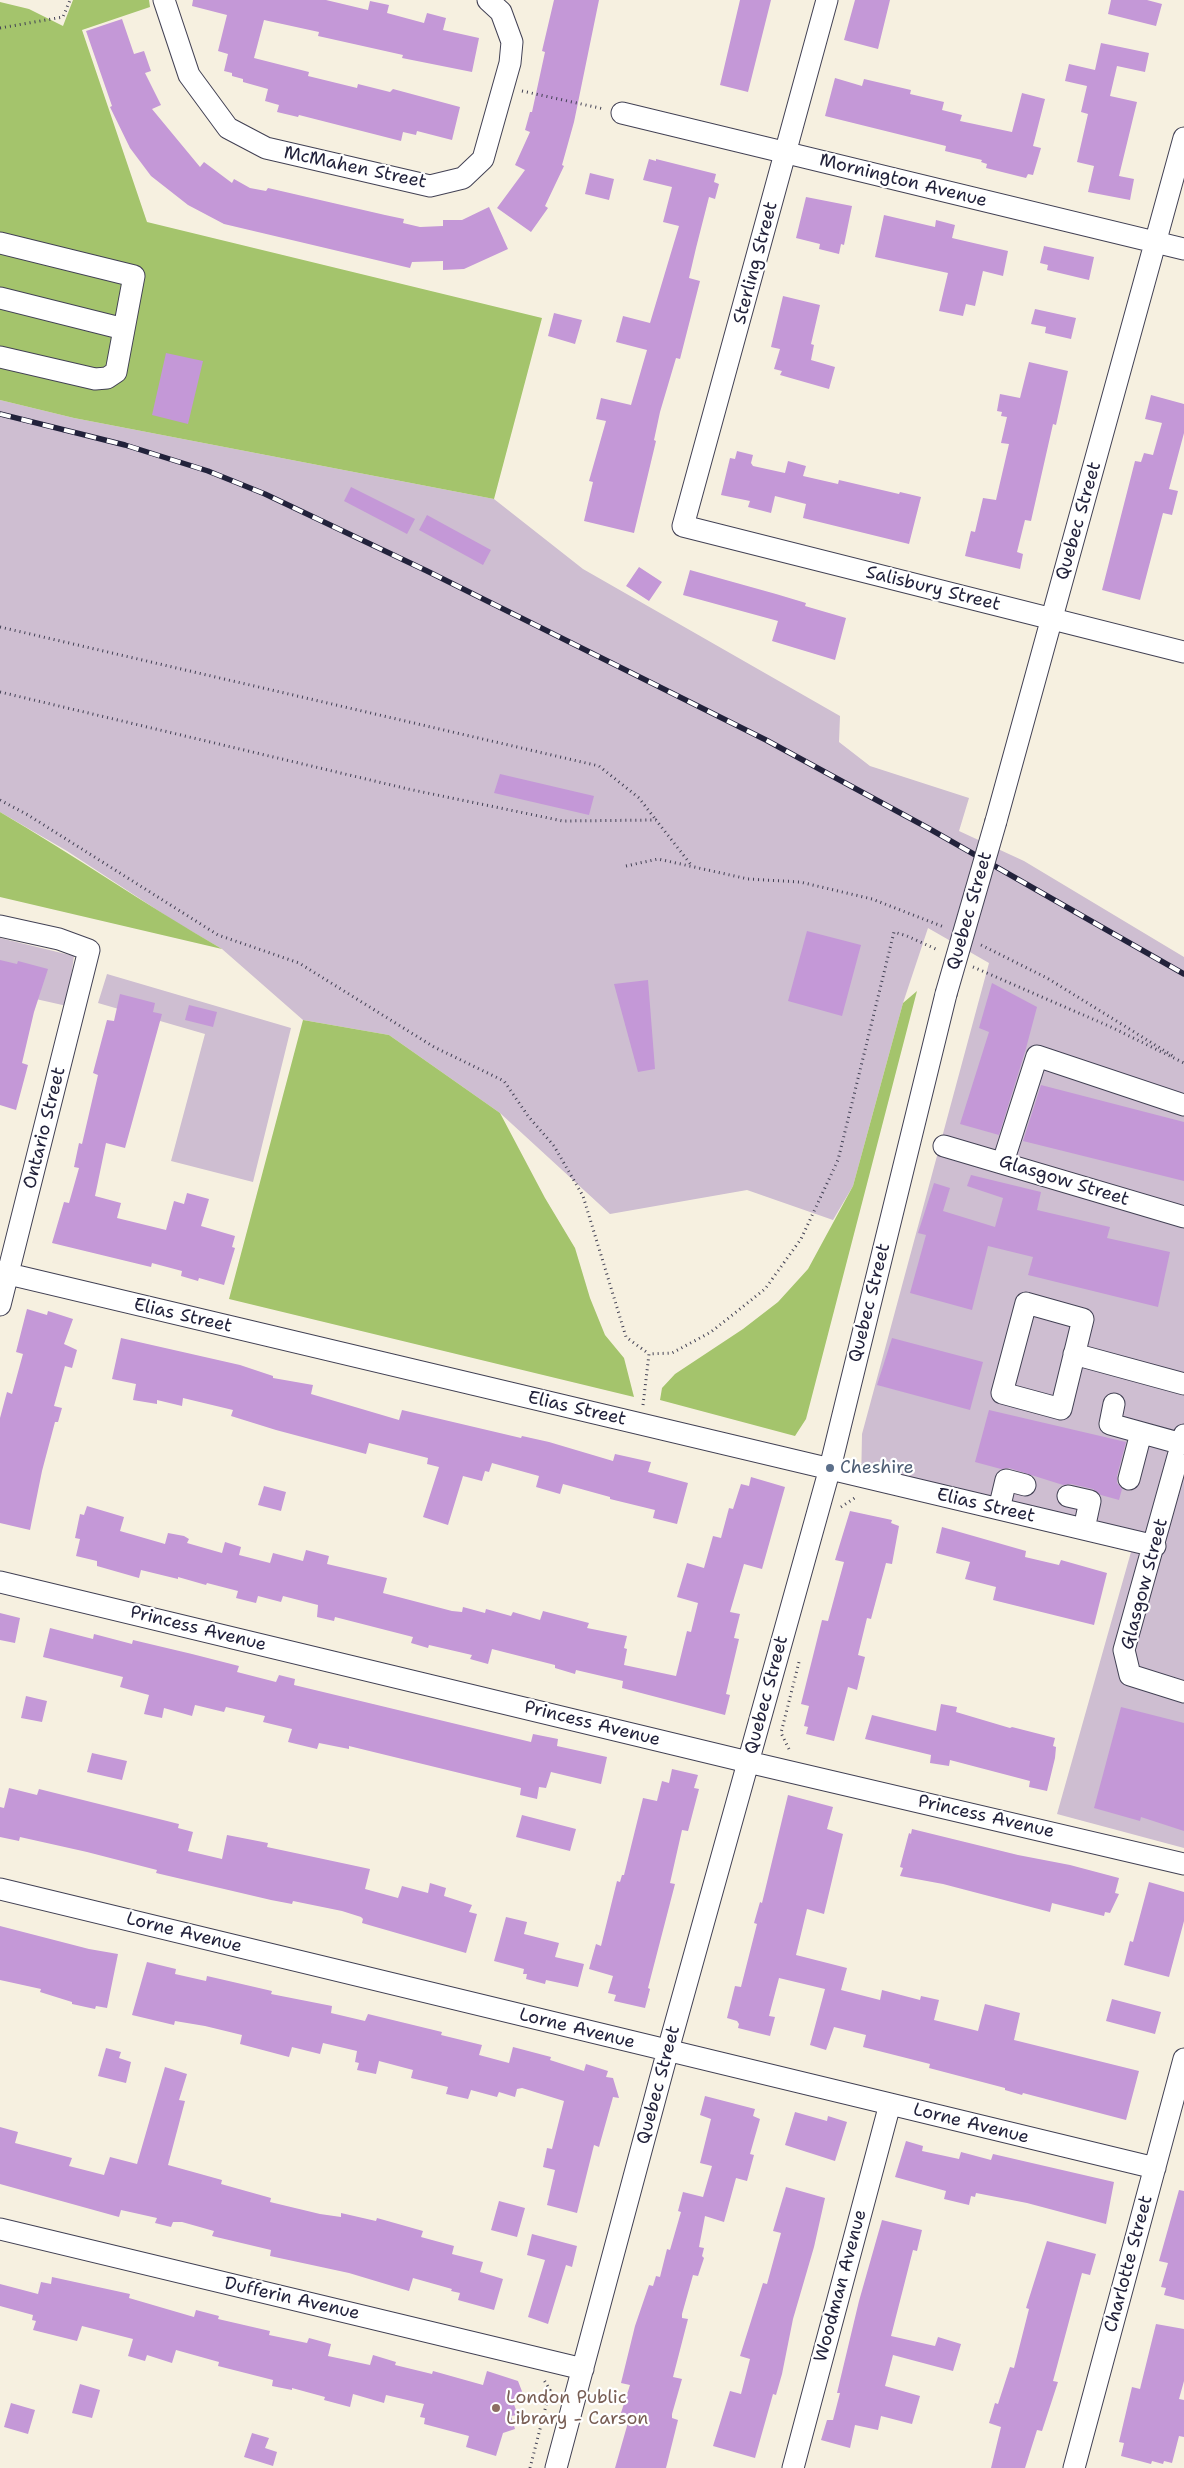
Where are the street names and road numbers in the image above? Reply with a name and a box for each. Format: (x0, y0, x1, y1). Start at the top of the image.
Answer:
street label: McMahen Street (282, 142, 428, 194)
street label: Mornington Avenue (817, 150, 989, 212)
street label: Sterling Street (729, 199, 783, 327)
street label: Quebec Street (1052, 459, 1106, 583)
street label: Salisbury Street (863, 562, 1003, 616)
street label: Quebec Street (943, 849, 997, 973)
street label: Ontario Street (19, 1065, 71, 1191)
street label: Glasgow Street (996, 1151, 1132, 1211)
street label: Quebec Street (845, 1241, 895, 1365)
street label: Elias Street (132, 1294, 234, 1338)
street label: Elias Street (526, 1387, 628, 1431)
street label: Elias Street (935, 1484, 1037, 1528)
street label: Glasgow Street (1117, 1516, 1173, 1652)
street label: Princess Avenue (128, 1602, 268, 1656)
street label: Quebec Street (741, 1633, 793, 1757)
street label: Princess Avenue (522, 1697, 662, 1751)
street label: Princess Avenue (916, 1791, 1056, 1843)
street label: Lorne Avenue (124, 1908, 244, 1958)
street label: Lorne Avenue (517, 2004, 637, 2054)
street label: Quebec Street (633, 2023, 685, 2147)
street label: Lorne Avenue (911, 2099, 1031, 2149)
street label: Charlotte Street (1100, 2193, 1158, 2335)
street label: Woodman Avenue (810, 2207, 872, 2365)
street label: Dufferin Avenue (222, 2273, 362, 2325)

